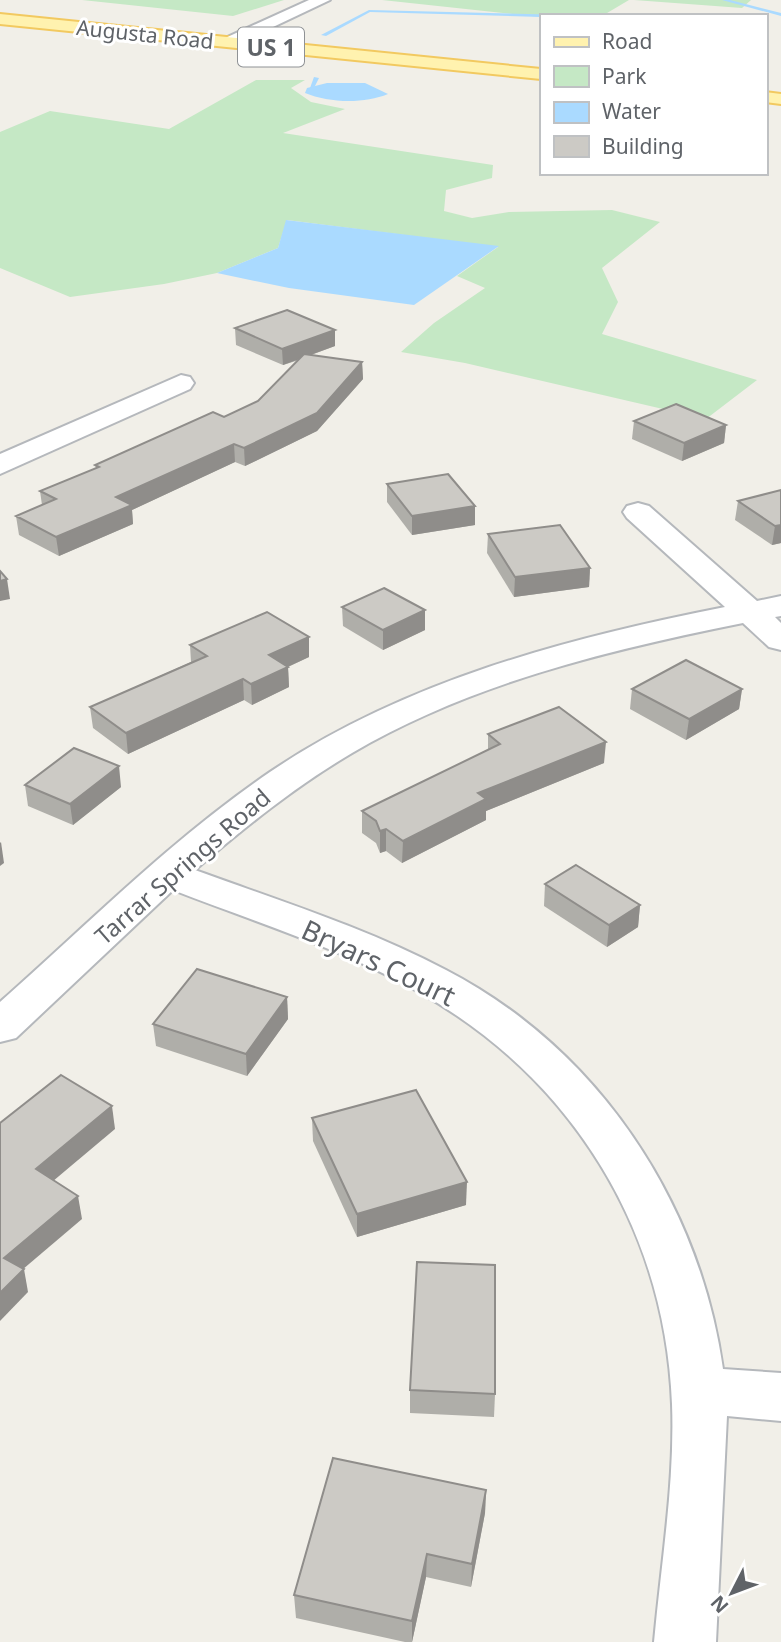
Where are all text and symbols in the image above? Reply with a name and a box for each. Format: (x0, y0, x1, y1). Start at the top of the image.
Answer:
street label: Augusta Road (75, 13, 215, 55)
legend (540, 14, 767, 175)
text: Road (602, 27, 652, 55)
road number: US 1 (238, 28, 304, 66)
text: Park (602, 62, 647, 90)
text: Water (602, 97, 661, 125)
text: Building (602, 132, 684, 160)
street label: Tarrar Springs Road (87, 780, 277, 952)
street label: Bryars Court (296, 910, 462, 1014)
north arrow (697, 1558, 767, 1628)
text: N (705, 1590, 734, 1619)

